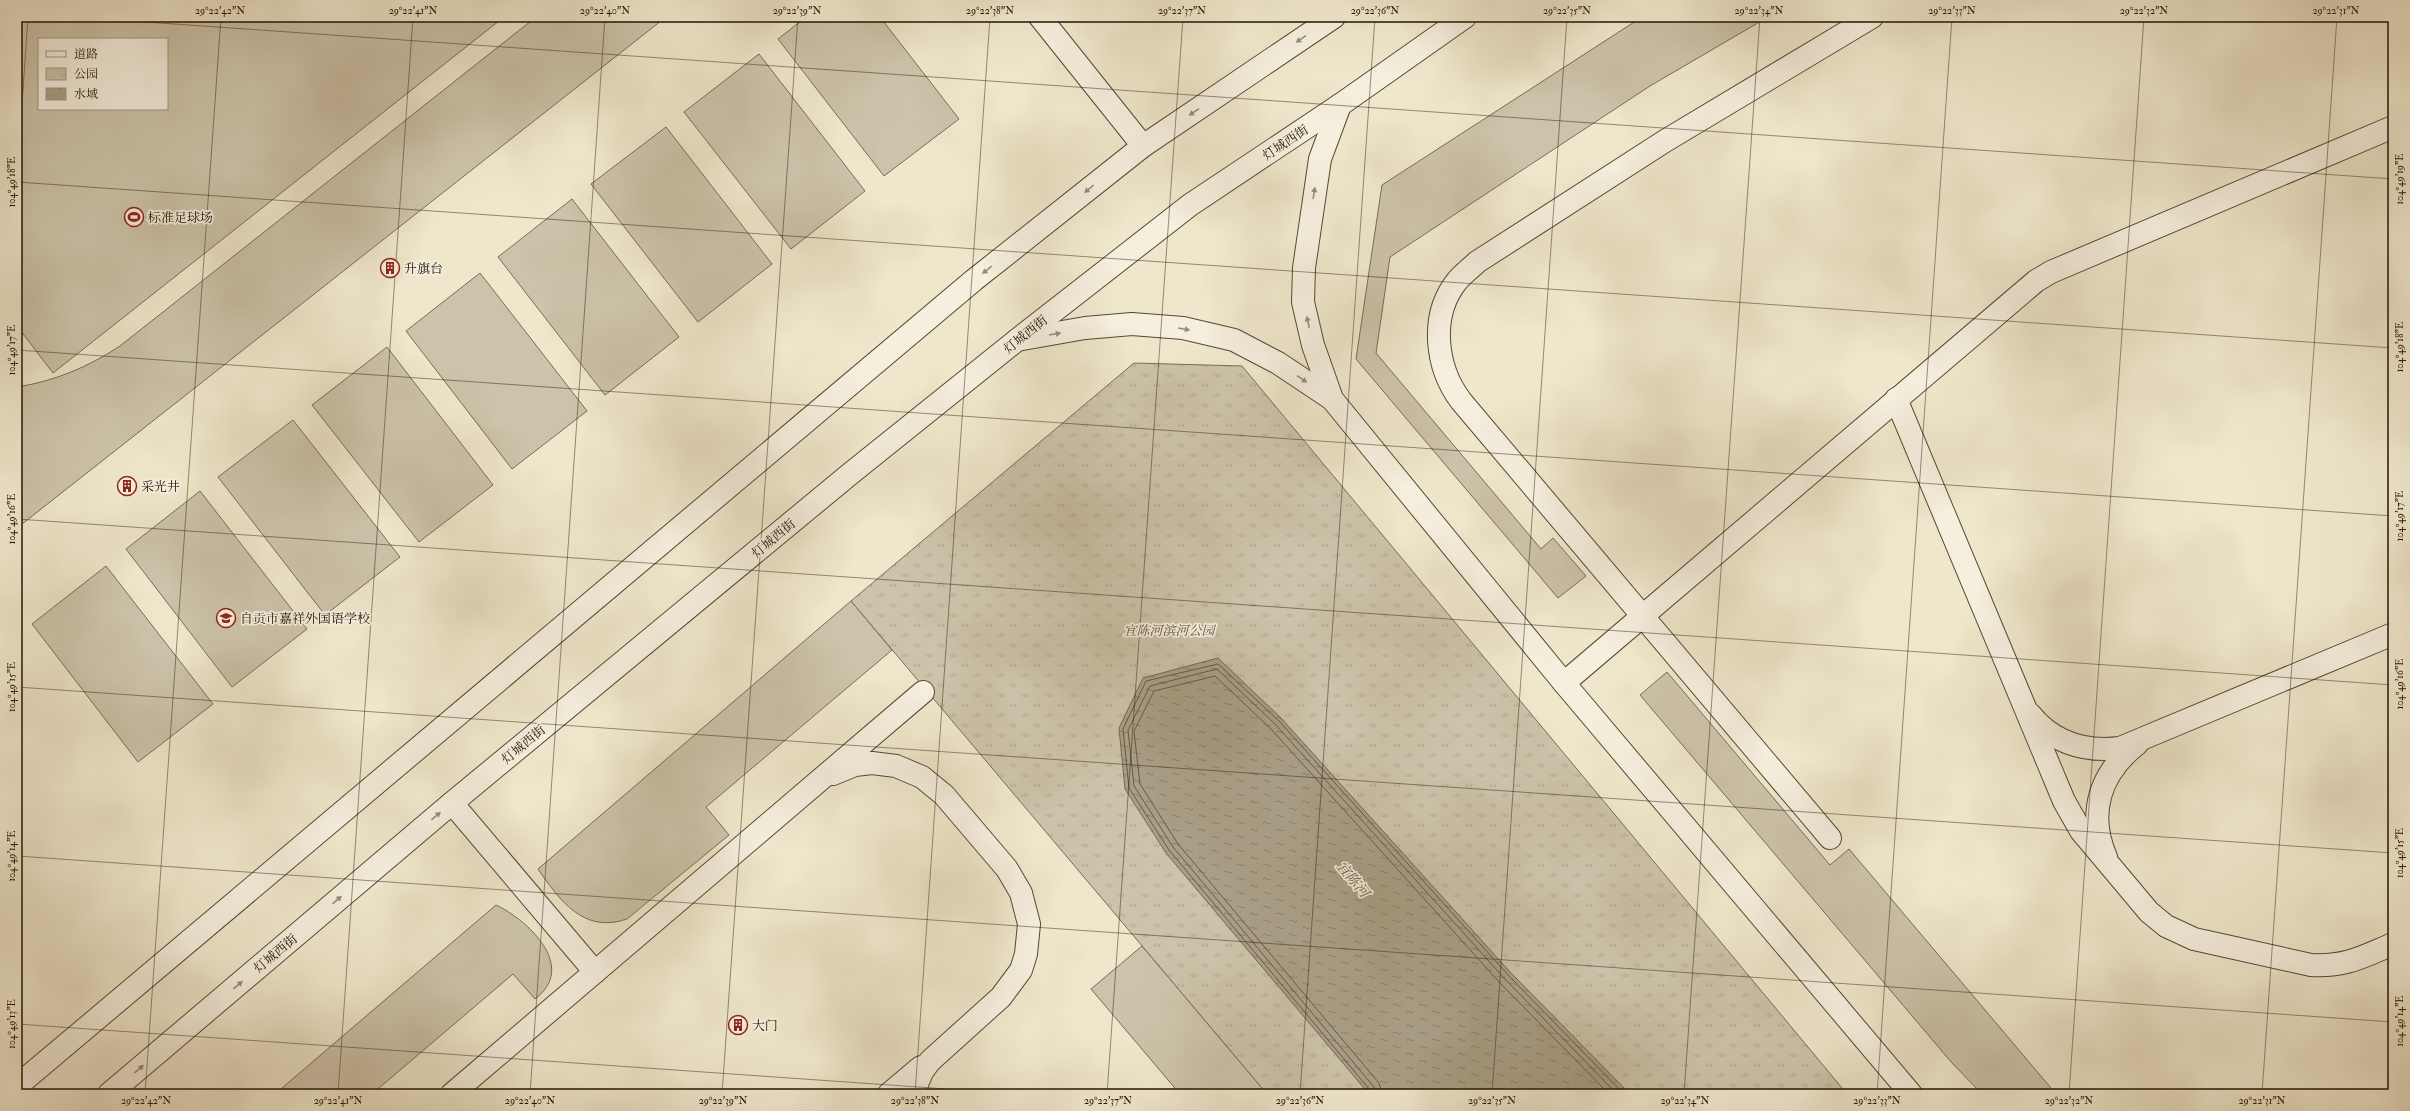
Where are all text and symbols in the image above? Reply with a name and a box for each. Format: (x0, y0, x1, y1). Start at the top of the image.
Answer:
text: 29°22'42"N (195, 5, 245, 17)
text: 29°22'41"N (389, 5, 437, 17)
text: 29°22'40"N (580, 5, 630, 17)
text: 29°22'39"N (773, 5, 821, 17)
text: 29°22'38"N (966, 5, 1014, 17)
text: 29°22'37"N (1158, 5, 1206, 17)
text: 29°22'36"N (1351, 5, 1399, 17)
text: 29°22'35"N (1543, 5, 1591, 17)
text: 29°22'34"N (1735, 5, 1784, 17)
text: 29°22'33"N (1928, 5, 1976, 17)
text: 29°22'32"N (2120, 5, 2168, 17)
text: 29°22'31"N (2312, 5, 2360, 17)
one-way arrow (1296, 35, 1306, 43)
legend (38, 38, 168, 110)
text: 道路 (74, 47, 98, 62)
text: 公园 (74, 67, 98, 82)
text: 水域 (74, 87, 98, 102)
one-way arrow (1188, 108, 1199, 116)
street label: 灯城西街 (1260, 122, 1312, 164)
text: 104°49'19"E (2394, 154, 2406, 204)
text: 104°49'18"E (6, 157, 18, 207)
one-way arrow (1084, 184, 1095, 193)
one-way arrow (1311, 187, 1317, 200)
sports icon: 标准足球场 (123, 206, 145, 228)
place label: 标准足球场 (148, 210, 213, 226)
building icon: 升旗台 (379, 257, 401, 279)
place label: 升旗台 (404, 261, 443, 277)
one-way arrow (982, 265, 993, 274)
street label: 灯城西街 (1000, 312, 1051, 357)
one-way arrow (1304, 316, 1310, 328)
text: 104°49'18"E (2394, 322, 2406, 372)
text: 104°49'17"E (6, 325, 18, 375)
one-way arrow (1178, 326, 1190, 332)
one-way arrow (1049, 330, 1061, 336)
one-way arrow (1297, 376, 1308, 383)
building icon: 采光井 (116, 475, 138, 497)
place label: 采光井 (141, 479, 180, 495)
text: 104°49'17"E (2394, 491, 2406, 541)
text: 104°49'16"E (6, 494, 18, 544)
street label: 灯城西街 (749, 516, 799, 562)
school or university icon: 自贡市嘉祥外国语学校 (215, 607, 237, 629)
place label: 自贡市嘉祥外国语学校 (240, 611, 370, 627)
park label: 宜陈河滨河公园 (1123, 623, 1216, 639)
text: 104°49'16"E (2394, 659, 2406, 709)
text: 104°49'15"E (6, 662, 18, 712)
street label: 灯城西街 (499, 722, 549, 768)
one-way arrow (431, 812, 441, 821)
text: 104°49'15"E (2394, 828, 2406, 878)
text: 104°49'14"E (6, 830, 18, 882)
water label: 宜陈河 (1333, 858, 1375, 903)
one-way arrow (331, 896, 342, 905)
street label: 灯城西街 (251, 931, 301, 977)
one-way arrow (232, 980, 243, 989)
text: 104°49'14"E (2394, 995, 2406, 1047)
text: 104°49'13"E (6, 999, 18, 1049)
building icon: 大门 (727, 1014, 749, 1036)
place label: 大门 (752, 1018, 778, 1034)
one-way arrow (133, 1064, 144, 1073)
text: 29°22'42"N (121, 1095, 171, 1107)
text: 29°22'41"N (314, 1095, 362, 1107)
text: 29°22'40"N (505, 1095, 555, 1107)
text: 29°22'39"N (699, 1095, 747, 1107)
text: 29°22'38"N (891, 1095, 939, 1107)
text: 29°22'37"N (1084, 1095, 1132, 1107)
text: 29°22'36"N (1276, 1095, 1324, 1107)
text: 29°22'35"N (1468, 1095, 1516, 1107)
text: 29°22'34"N (1661, 1095, 1710, 1107)
text: 29°22'33"N (1853, 1095, 1901, 1107)
text: 29°22'32"N (2045, 1095, 2093, 1107)
text: 29°22'31"N (2238, 1095, 2286, 1107)

